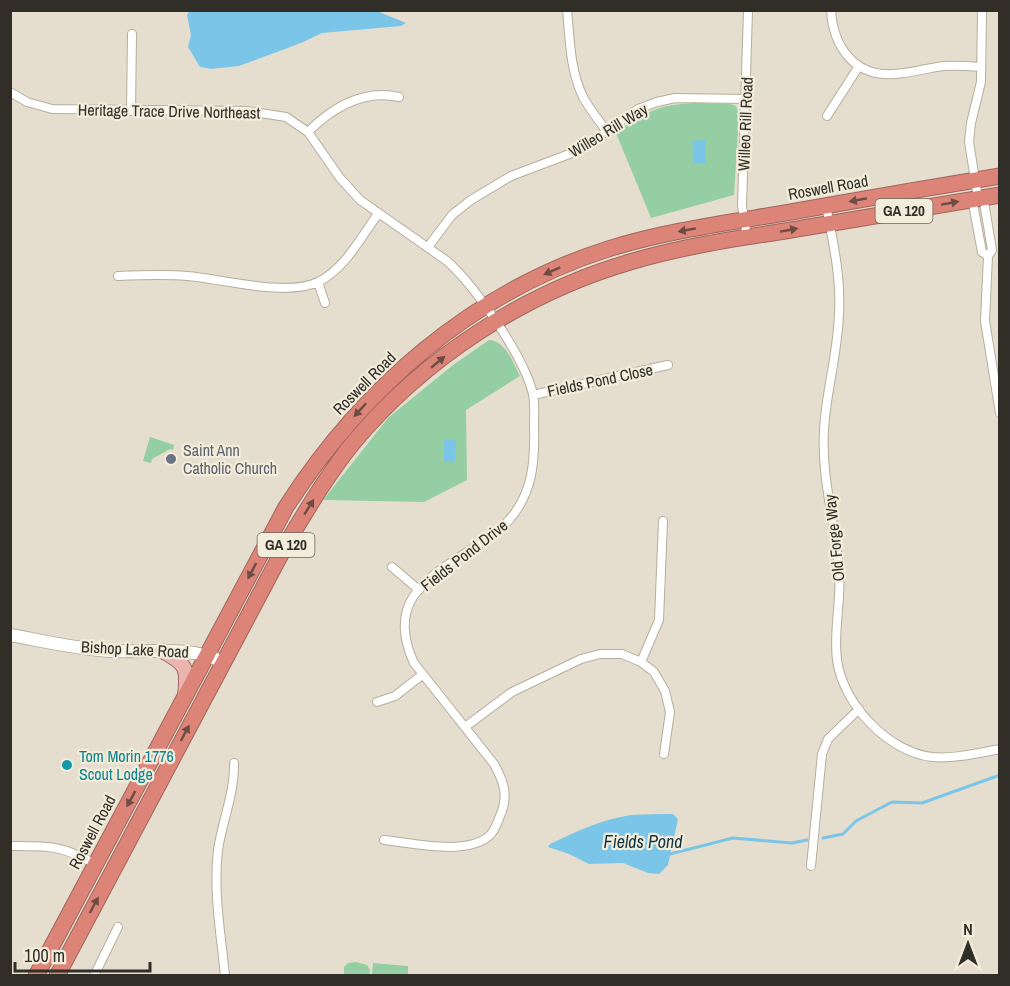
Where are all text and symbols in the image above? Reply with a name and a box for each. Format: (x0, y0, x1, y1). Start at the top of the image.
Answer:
street label: Willeo Rill Road (732, 77, 758, 171)
street label: Heritage Trace Drive Northeast (78, 98, 261, 124)
street label: Willeo Rill Way (564, 98, 652, 162)
street label: Roswell Road (786, 169, 870, 205)
one-way arrow (848, 196, 867, 205)
one-way arrow (940, 198, 959, 207)
road number: GA 120 (876, 199, 932, 223)
one-way arrow (779, 225, 798, 234)
one-way arrow (677, 226, 696, 235)
one-way arrow (543, 267, 561, 276)
street label: Roswell Road (328, 347, 400, 419)
one-way arrow (430, 356, 445, 369)
street label: Fields Pond Close (545, 358, 655, 402)
one-way arrow (354, 402, 367, 417)
place label: Saint Ann Catholic Church (183, 439, 277, 479)
marker: Saint Ann Catholic Church (164, 452, 178, 466)
street label: Old Forge Way (818, 493, 849, 582)
one-way arrow (303, 499, 314, 515)
street label: Fields Pond Drive (416, 514, 512, 596)
road number: GA 120 (258, 533, 314, 557)
one-way arrow (247, 563, 257, 580)
street label: Bishop Lake Road (81, 635, 189, 663)
one-way arrow (180, 724, 190, 742)
place label: Tom Morin 1776 Scout Lodge (79, 745, 174, 785)
marker: Tom Morin 1776 Scout Lodge (60, 758, 74, 772)
street label: Roswell Road (63, 791, 121, 873)
one-way arrow (126, 791, 136, 808)
water label: Fields Pond (604, 829, 683, 854)
one-way arrow (89, 897, 99, 914)
north arrow (938, 914, 998, 974)
text: N (963, 918, 973, 940)
scale bar (15, 935, 150, 973)
text: 100 m (24, 943, 65, 968)

